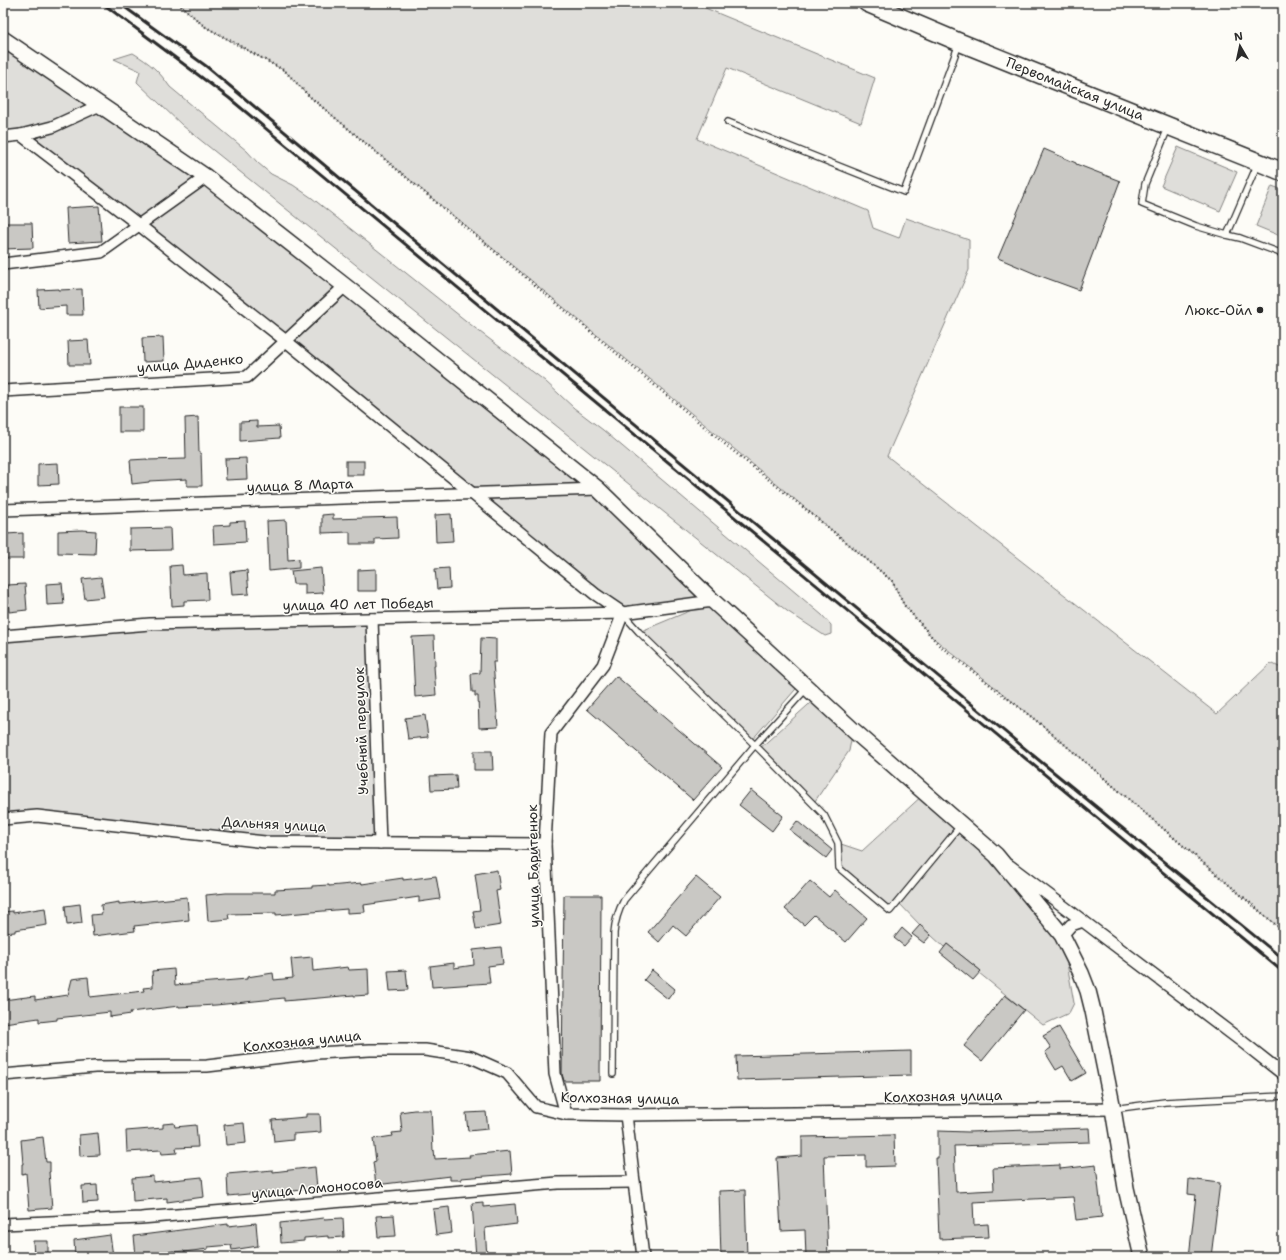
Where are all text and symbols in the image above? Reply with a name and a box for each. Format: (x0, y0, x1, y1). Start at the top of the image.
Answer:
north arrow (1220, 26, 1260, 66)
text: N (1233, 28, 1244, 45)
street label: Первомайская улица (1003, 53, 1147, 124)
place label: Люкс-Ойл (1185, 301, 1252, 319)
marker: Люкс-Ойл (1255, 305, 1265, 315)
street label: улица Диденко (136, 349, 244, 377)
street label: улица 8 Марта (246, 474, 354, 496)
street label: улица 40 лет Победы (282, 594, 434, 614)
street label: Учебный переулок (350, 666, 372, 795)
street label: улица Баритенюк (523, 804, 543, 928)
street label: Дальняя улица (221, 812, 327, 836)
street label: Колхозная улица (242, 1026, 362, 1056)
street label: Колхозная улица (884, 1086, 1003, 1106)
street label: Колхозная улица (561, 1088, 680, 1108)
street label: улица Ломоносова (251, 1173, 384, 1203)

